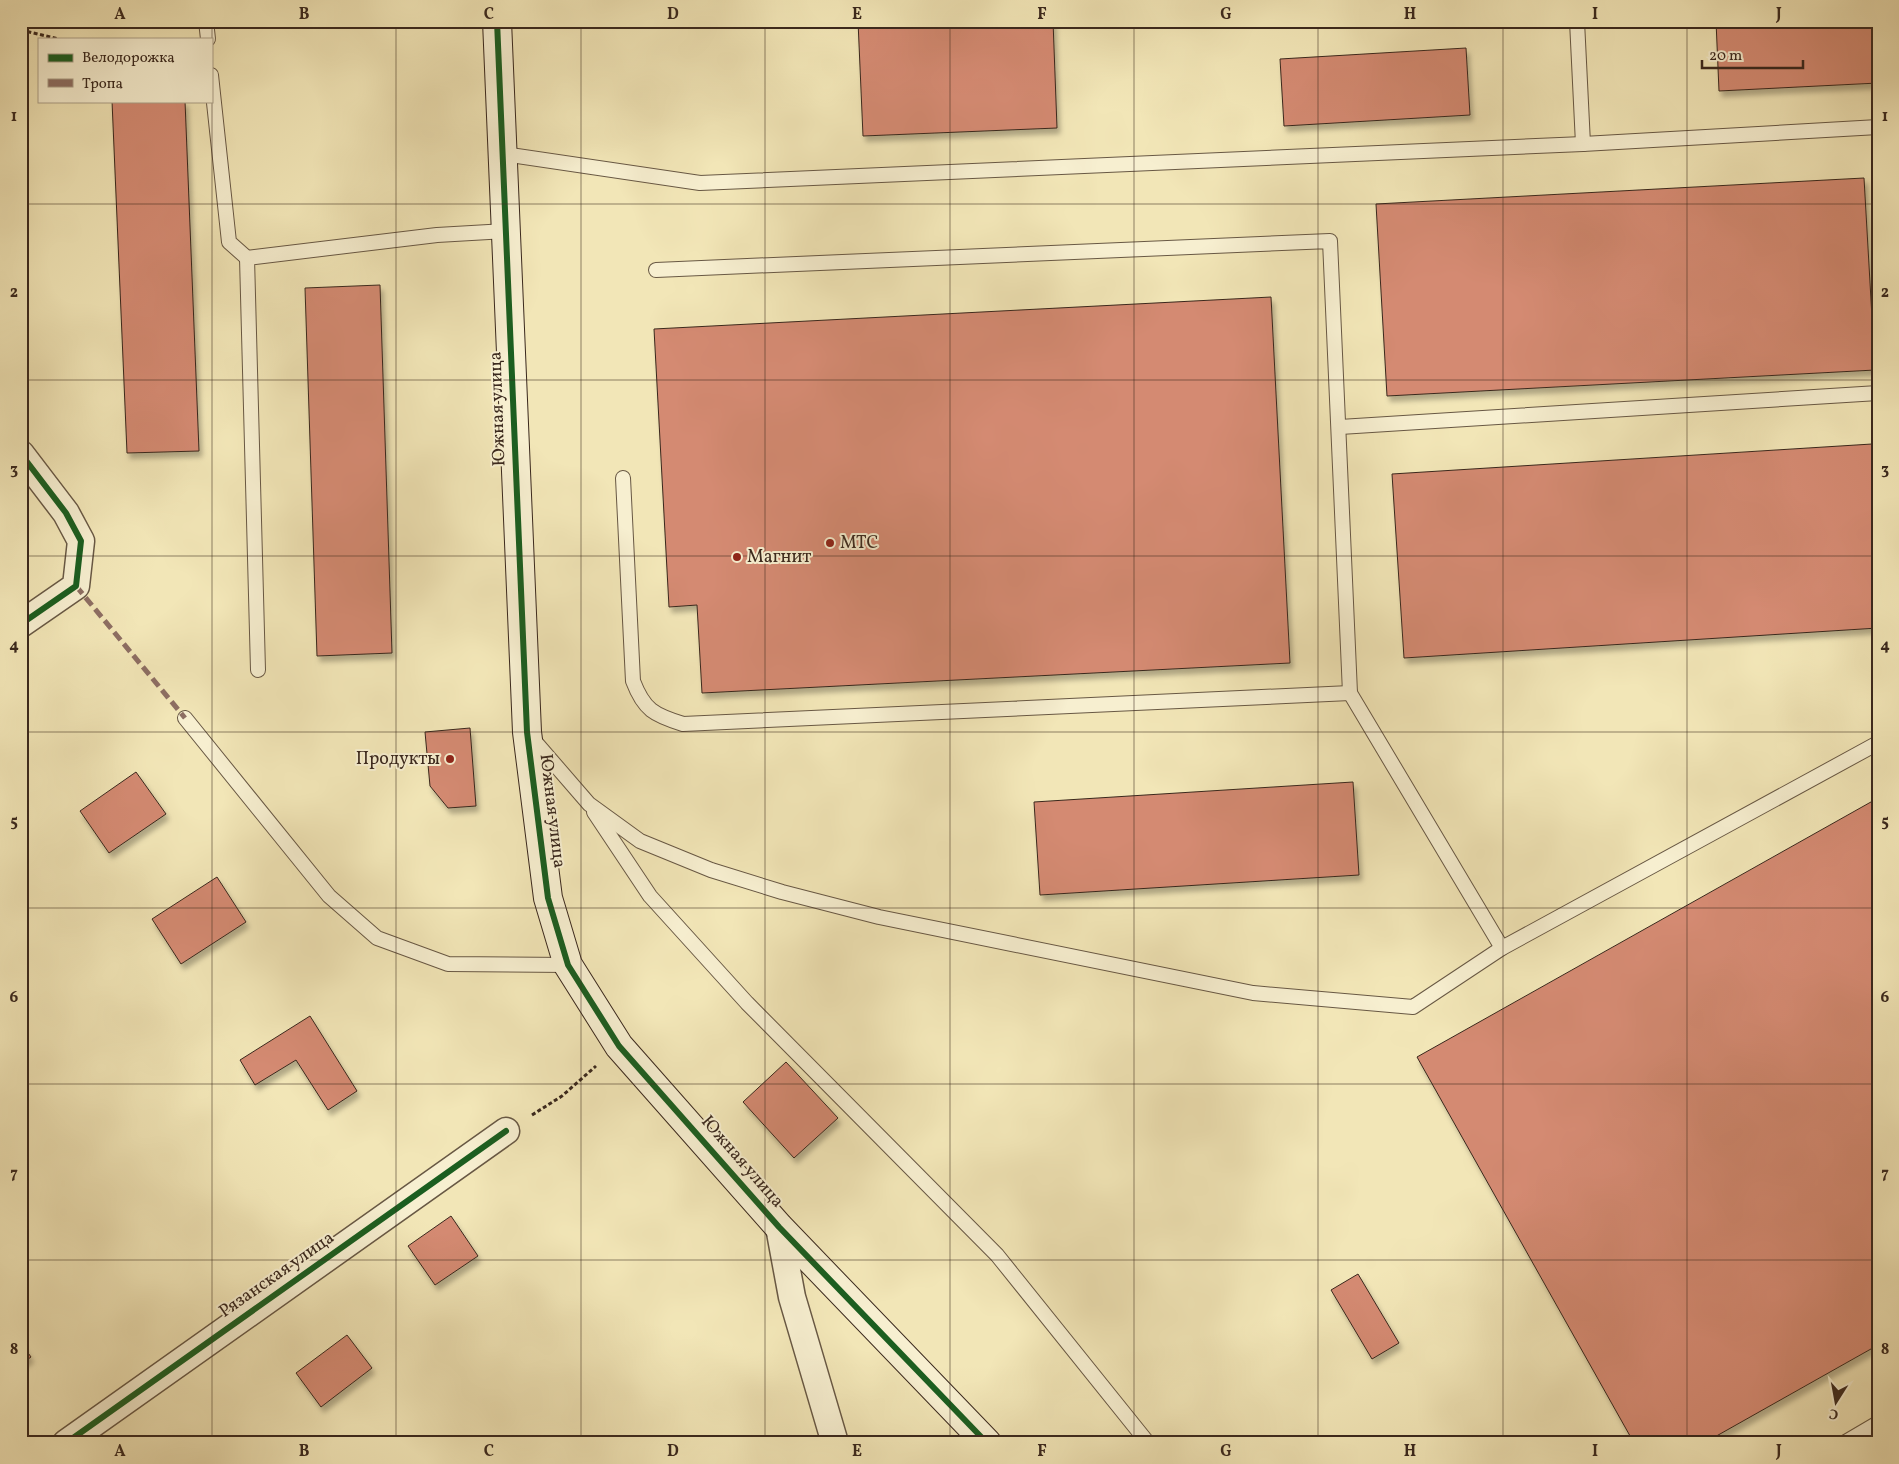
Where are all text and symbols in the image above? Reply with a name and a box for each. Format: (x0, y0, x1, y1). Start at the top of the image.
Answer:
text: A (114, 4, 126, 26)
text: B (299, 4, 310, 26)
text: C (484, 4, 494, 26)
text: D (667, 4, 679, 26)
text: E (852, 4, 862, 26)
text: F (1037, 4, 1047, 26)
text: G (1220, 4, 1232, 26)
text: H (1404, 4, 1416, 26)
text: I (1592, 4, 1598, 26)
text: J (1775, 4, 1782, 26)
legend (38, 38, 212, 102)
scale bar (1702, 38, 1803, 70)
text: 20 m (1709, 46, 1742, 67)
text: Велодорожка (82, 48, 175, 69)
text: Тропа (82, 74, 123, 95)
text: 1 (11, 106, 17, 128)
text: 1 (1882, 106, 1888, 128)
text: 2 (10, 282, 18, 304)
text: 2 (1881, 282, 1889, 304)
street label: Южная улица (483, 351, 512, 467)
text: 3 (10, 459, 18, 481)
text: 3 (1881, 459, 1889, 481)
place label: МТС (840, 531, 878, 556)
marker: МТС (824, 537, 836, 549)
place label: Магнит (747, 545, 811, 570)
marker: Магнит (731, 551, 743, 563)
text: 4 (9, 635, 19, 657)
text: 4 (1880, 635, 1890, 657)
place label: Продукты (356, 747, 440, 772)
street label: Южная улица (533, 752, 571, 870)
marker: Продукты (444, 753, 456, 765)
text: 5 (10, 811, 18, 833)
text: 5 (1881, 811, 1889, 833)
text: 6 (10, 987, 19, 1009)
text: 6 (1881, 987, 1890, 1009)
street label: Южная улица (695, 1110, 789, 1214)
text: 7 (10, 1163, 18, 1185)
text: 7 (1881, 1163, 1889, 1185)
street label: Рязанская улица (214, 1226, 340, 1324)
text: 8 (10, 1339, 18, 1361)
text: 8 (1881, 1339, 1889, 1361)
north arrow (1812, 1376, 1862, 1426)
text: С (1828, 1403, 1840, 1423)
text: A (114, 1441, 126, 1463)
text: B (299, 1441, 310, 1463)
text: C (484, 1441, 494, 1463)
text: D (667, 1441, 679, 1463)
text: E (852, 1441, 862, 1463)
text: F (1037, 1441, 1047, 1463)
text: G (1220, 1441, 1232, 1463)
text: H (1404, 1441, 1416, 1463)
text: I (1592, 1441, 1598, 1463)
text: J (1775, 1441, 1782, 1463)

